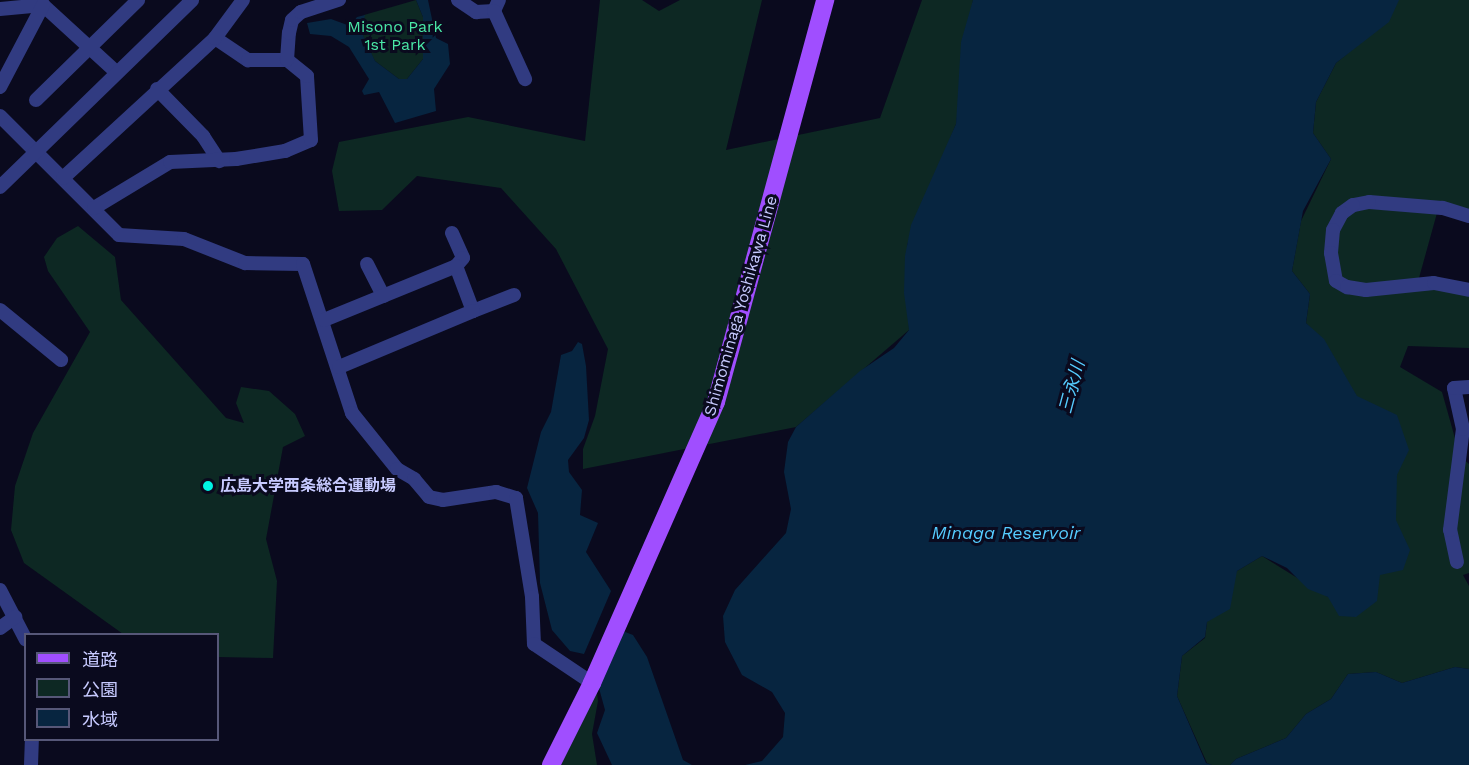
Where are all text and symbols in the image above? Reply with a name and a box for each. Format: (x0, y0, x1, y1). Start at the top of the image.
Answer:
park label: Misono Park 1st Park (347, 17, 443, 55)
street label: Shimominaga Yoshikawa Line (700, 193, 782, 419)
water label: 三永川 (1055, 358, 1089, 416)
place label: 広島大学西条総合運動場 (220, 476, 396, 496)
marker: 広島大学西条総合運動場 (201, 479, 215, 493)
water label: Minaga Reservoir (931, 522, 1081, 544)
legend (24, 633, 219, 741)
text: 道路 (82, 649, 118, 670)
text: 公園 (82, 679, 118, 700)
text: 水域 (82, 709, 118, 730)

